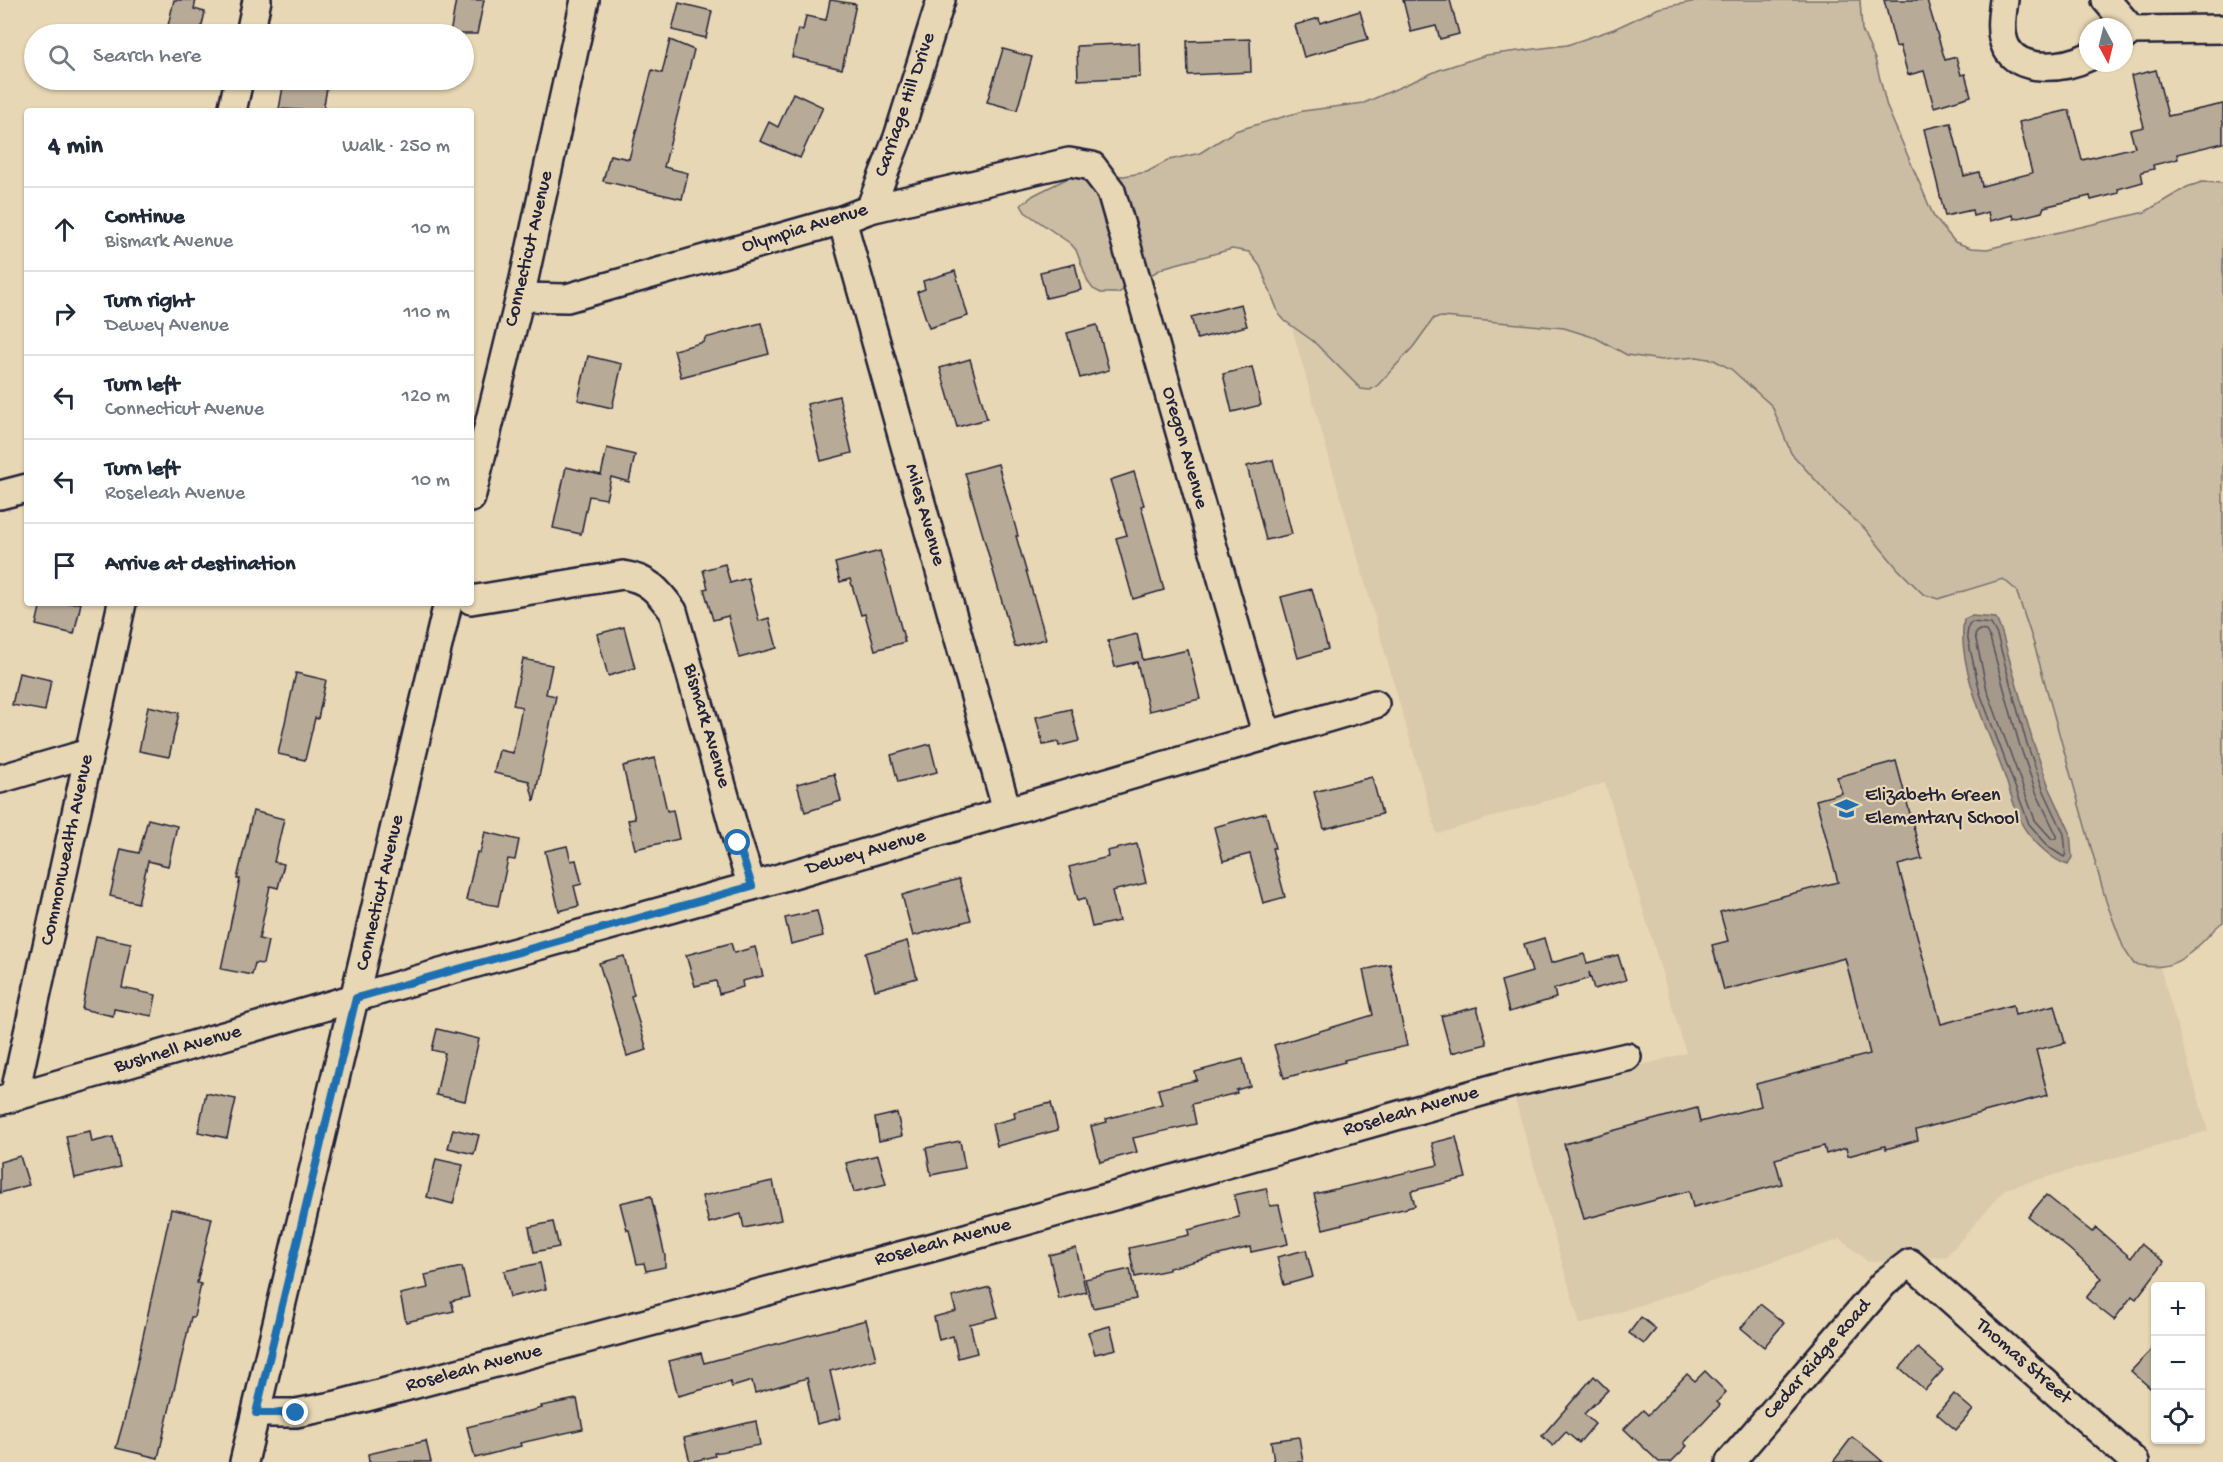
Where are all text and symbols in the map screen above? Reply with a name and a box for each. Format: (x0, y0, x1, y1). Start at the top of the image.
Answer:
north arrow (2079, 18, 2133, 72)
search box (24, 24, 474, 90)
street label: Carriage Hill Drive (871, 29, 942, 180)
icon: search (45, 41, 78, 74)
text: Search here (93, 44, 201, 70)
text: 4 min (48, 132, 103, 163)
text: Walk · 250 m (342, 136, 450, 159)
street label: Connecticut Avenue (501, 168, 559, 329)
street label: Olympia Avenue (739, 199, 871, 259)
text: Continue (105, 205, 185, 231)
icon: ahead (48, 213, 81, 246)
text: 10 m (412, 218, 450, 241)
text: Bismark Avenue (105, 231, 233, 254)
text: Turn right (105, 289, 193, 315)
icon: right (48, 297, 81, 330)
text: 110 m (404, 302, 450, 325)
text: Dewey Avenue (105, 315, 229, 338)
text: Turn left (105, 373, 179, 399)
icon: left (48, 381, 81, 414)
street label: Oregon Avenue (1156, 384, 1213, 512)
text: 120 m (402, 386, 450, 409)
text: Connecticut Avenue (105, 399, 264, 422)
text: Turn left (105, 457, 179, 483)
street label: Miles Avenue (898, 461, 950, 569)
icon: left (48, 465, 81, 498)
text: 10 m (412, 470, 450, 493)
text: Roseleah Avenue (105, 483, 245, 506)
icon: arrive (48, 549, 81, 582)
text: Arrive at destination (105, 552, 295, 578)
street label: Bismark Avenue (677, 660, 735, 791)
street label: Commonwealth Avenue (37, 752, 100, 948)
place label: Elizabeth Green Elementary School (1865, 785, 2019, 831)
school or university icon: Elizabeth Green Elementary School (1834, 795, 1860, 821)
street label: Connecticut Avenue (352, 812, 410, 973)
street label: Dewey Avenue (801, 825, 929, 882)
route start (724, 829, 750, 855)
street label: Bushnell Avenue (111, 1021, 245, 1079)
street label: Roseleah Avenue (1341, 1081, 1482, 1142)
street label: Roseleah Avenue (872, 1214, 1014, 1272)
map controls (2151, 1282, 2205, 1444)
button: + (2151, 1282, 2205, 1336)
street label: Cedar Ridge Road (1759, 1293, 1878, 1425)
street label: Thomas Street (1970, 1313, 2077, 1411)
button: − (2151, 1336, 2205, 1390)
street label: Roseleah Avenue (403, 1340, 545, 1398)
button: locate (2151, 1390, 2205, 1444)
route end (282, 1399, 308, 1425)

